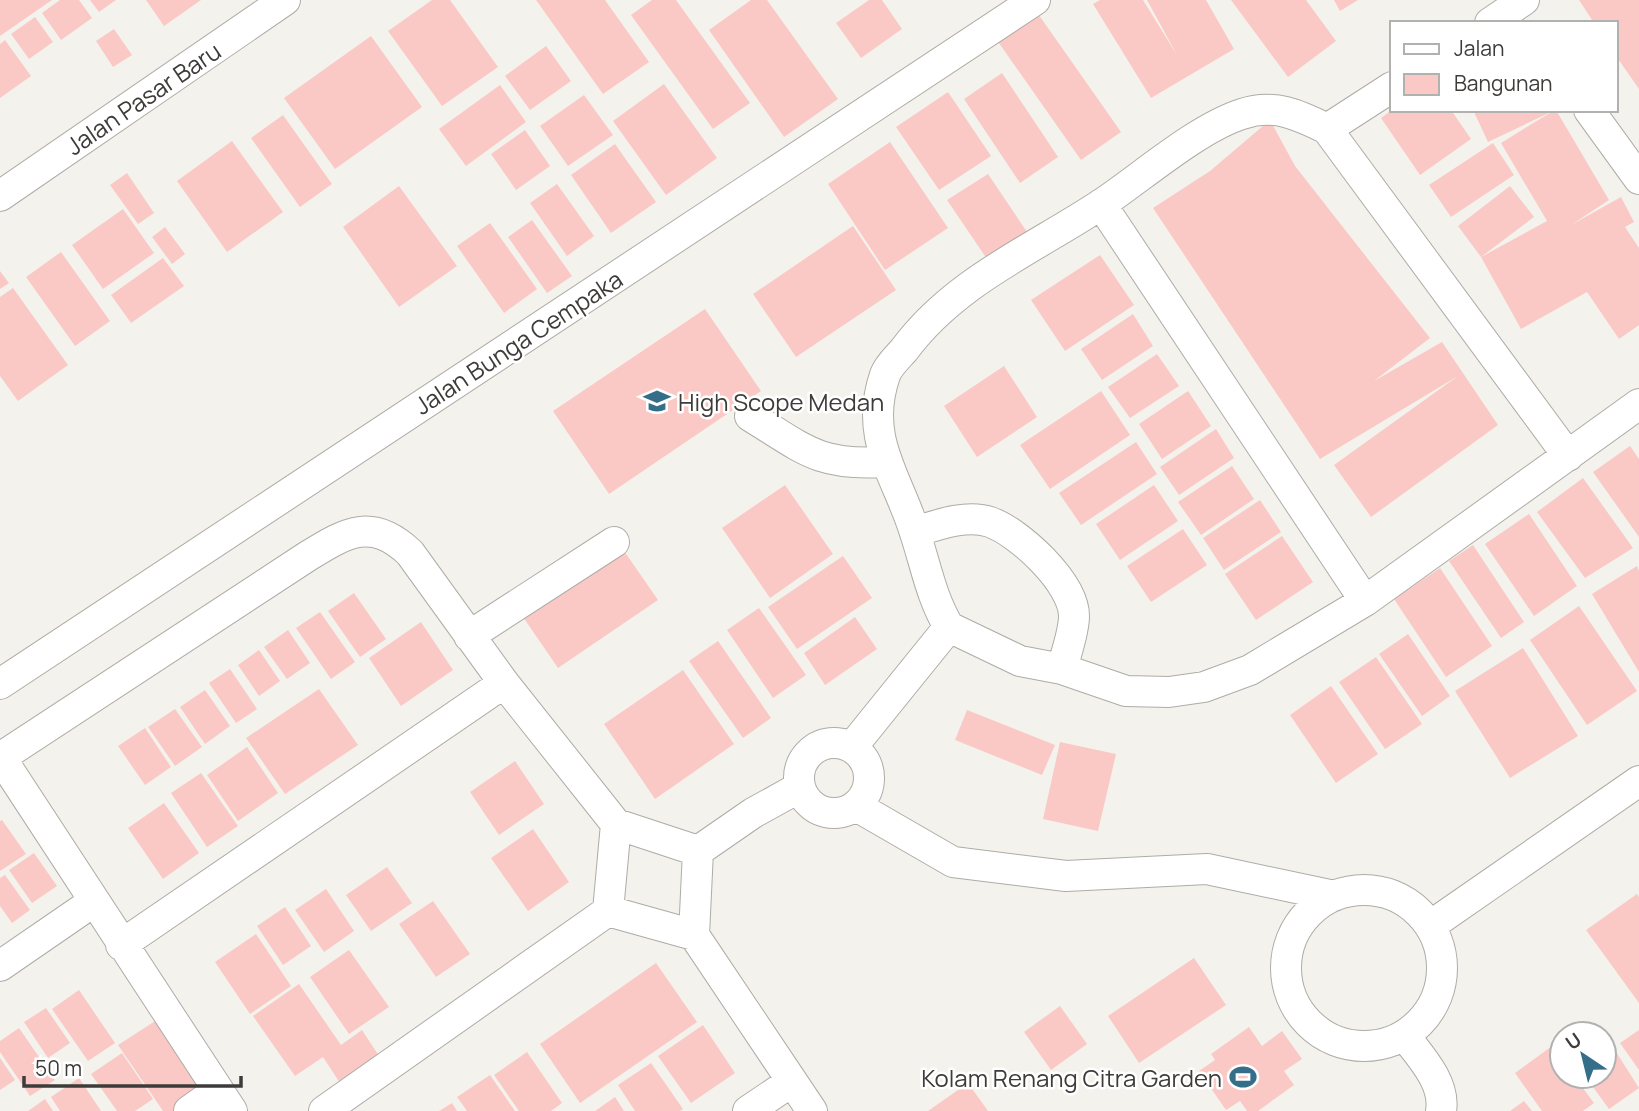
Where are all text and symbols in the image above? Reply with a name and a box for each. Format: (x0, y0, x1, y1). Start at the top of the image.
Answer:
legend (1390, 21, 1618, 112)
street label: Jalan Pasar Baru (59, 34, 227, 162)
text: Jalan (1454, 34, 1504, 62)
text: Bangunan (1454, 69, 1553, 97)
street label: Jalan Bunga Cempaka (408, 262, 628, 422)
place label: High Scope Medan (678, 385, 884, 418)
school or university icon: High Scope Medan (642, 386, 672, 416)
north arrow (1548, 1020, 1618, 1090)
text: U (1560, 1027, 1586, 1056)
scale bar (24, 1044, 242, 1088)
text: 50 m (35, 1054, 82, 1082)
place label: Kolam Renang Citra Garden (921, 1061, 1222, 1094)
sports icon: Kolam Renang Citra Garden (1228, 1062, 1258, 1092)

